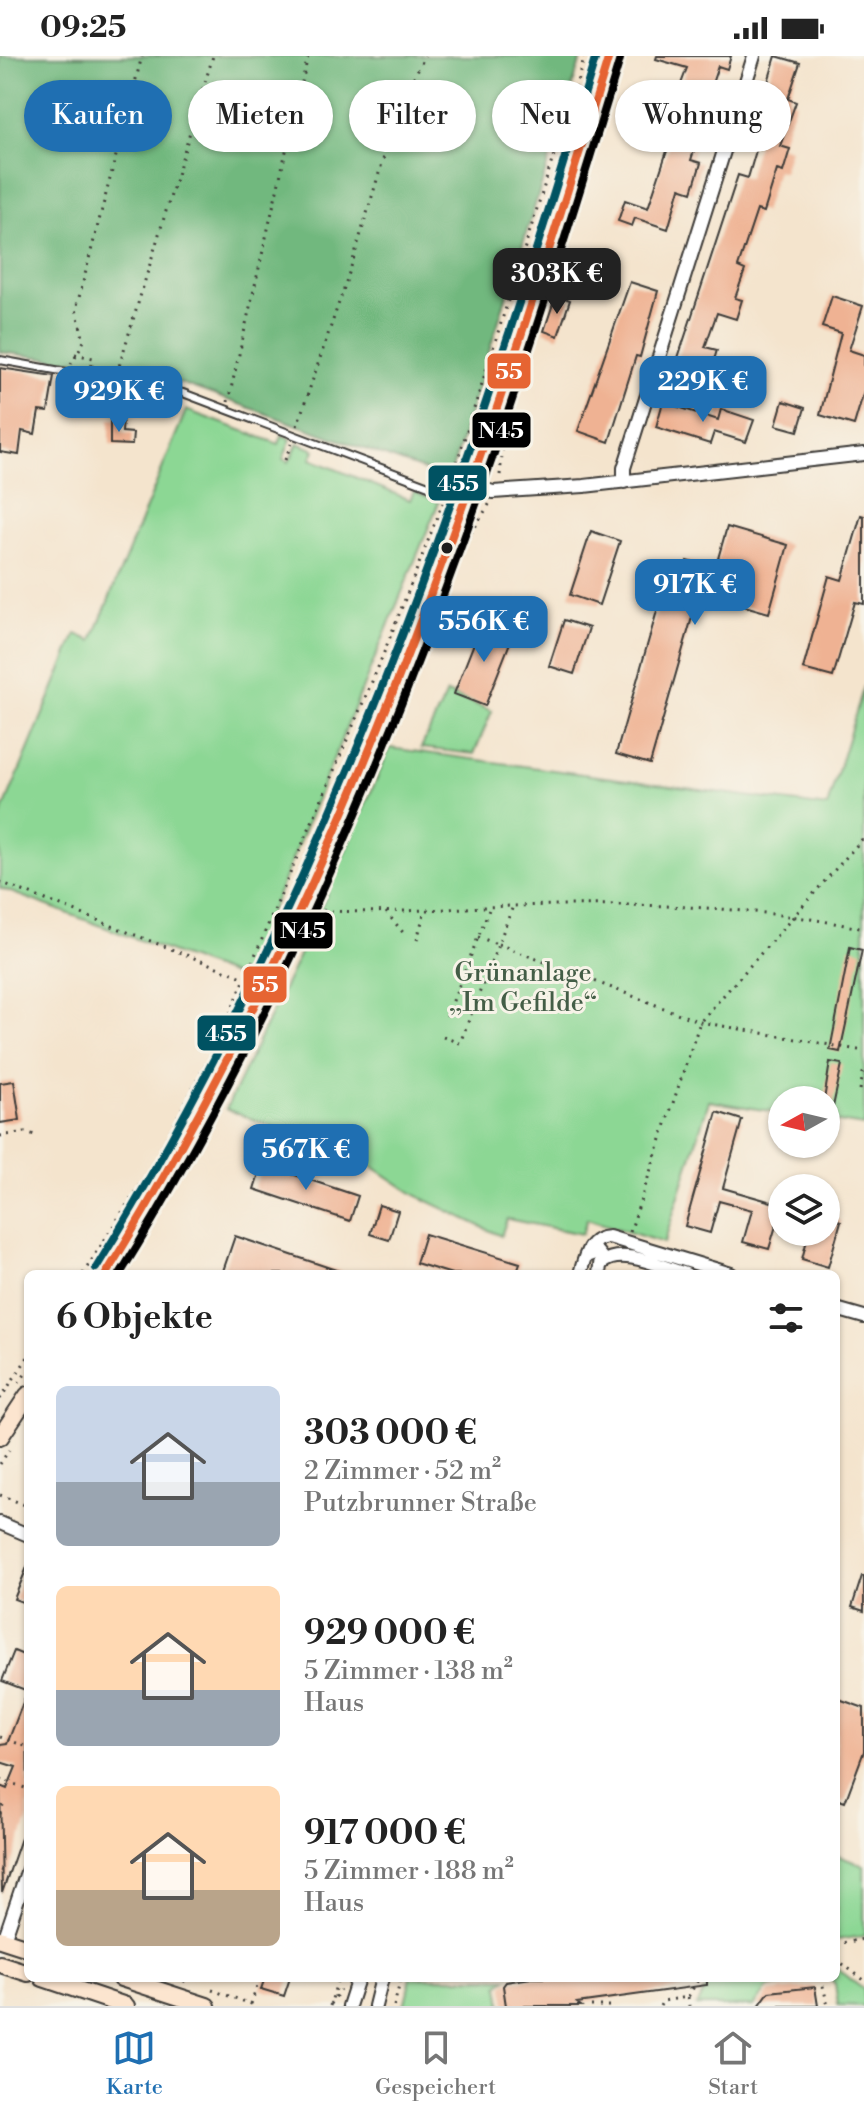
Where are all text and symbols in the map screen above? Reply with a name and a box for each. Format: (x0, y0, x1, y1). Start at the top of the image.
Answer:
text: 09:25 (40, 9, 126, 47)
chip: Kaufen (24, 80, 172, 152)
chip: Mieten (188, 80, 333, 152)
chip: Filter (349, 80, 476, 152)
chip: Neu (492, 80, 599, 152)
chip: Wohnung (615, 80, 791, 152)
pin: 303K € (492, 248, 622, 316)
text: 303K € (511, 258, 603, 290)
line badge: 55 (486, 352, 532, 390)
pin: 229K € (638, 356, 768, 424)
text: 55 (495, 359, 523, 386)
pin: 929K € (54, 366, 184, 434)
text: 229K € (657, 366, 749, 398)
text: 929K € (73, 376, 165, 408)
line badge: N45 (471, 411, 532, 449)
text: N45 (478, 418, 524, 445)
line badge: 455 (427, 464, 488, 502)
text: 455 (437, 471, 479, 498)
unlabelled marker (439, 540, 455, 556)
pin: 917K € (630, 559, 760, 627)
text: 917K € (653, 569, 737, 601)
pin: 556K € (419, 596, 549, 664)
text: 556K € (439, 606, 529, 638)
line badge: N45 (273, 911, 334, 950)
text: N45 (280, 918, 326, 945)
park label: Grünanlage „Im Gefilde“ (449, 957, 597, 1019)
line badge: 55 (242, 965, 288, 1004)
text: 55 (251, 972, 279, 999)
line badge: 455 (196, 1014, 257, 1052)
text: 455 (205, 1021, 247, 1048)
north arrow (768, 1086, 840, 1158)
map controls (768, 1086, 840, 1246)
pin: 567K € (241, 1124, 371, 1192)
text: 567K € (262, 1134, 350, 1166)
button: layers (768, 1174, 840, 1246)
icon: filters (764, 1296, 808, 1340)
text: 6 Objekte (56, 1297, 213, 1339)
text: 303 000 € (304, 1413, 477, 1455)
icon: home (120, 1418, 216, 1514)
text: 2 Zimmer · 52 m² (304, 1455, 501, 1487)
text: Putzbrunner Straße (304, 1487, 537, 1519)
text: 929 000 € (304, 1613, 475, 1655)
icon: home (120, 1618, 216, 1714)
text: 5 Zimmer · 138 m² (304, 1655, 513, 1687)
text: Haus (304, 1687, 364, 1719)
text: 917 000 € (304, 1813, 466, 1855)
icon: home (120, 1818, 216, 1914)
text: 5 Zimmer · 188 m² (304, 1855, 514, 1887)
text: Haus (304, 1887, 364, 1919)
tab: Karte (106, 2026, 163, 2101)
tab: Gespeichert (375, 2026, 496, 2101)
tab: Start (708, 2026, 758, 2101)

